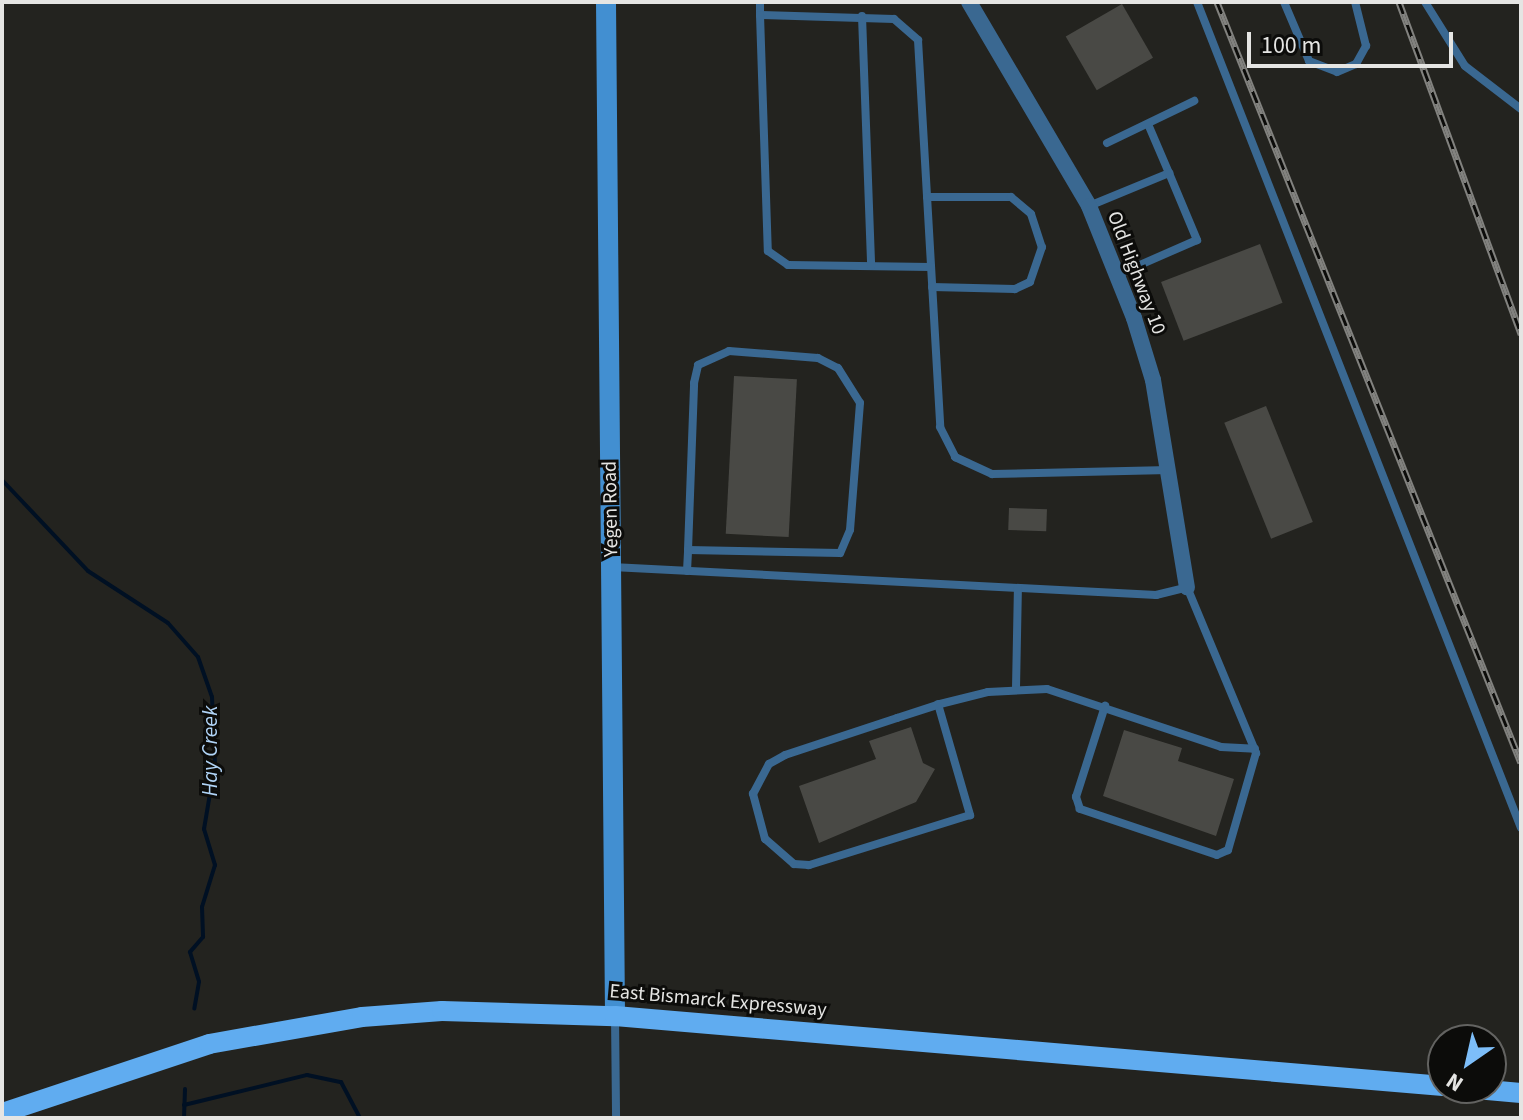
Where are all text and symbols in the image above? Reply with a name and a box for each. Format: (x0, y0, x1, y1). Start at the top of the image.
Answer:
scale bar (1251, 16, 1457, 66)
text: 100 m (1261, 28, 1321, 63)
street label: Old Highway 10 (1102, 208, 1170, 338)
street label: Yegen Road (598, 461, 624, 557)
water label: Hay Creek (198, 706, 224, 796)
street label: East Bismarck Expressway (608, 980, 828, 1022)
north arrow (1427, 1024, 1507, 1104)
text: N (1440, 1065, 1470, 1100)

